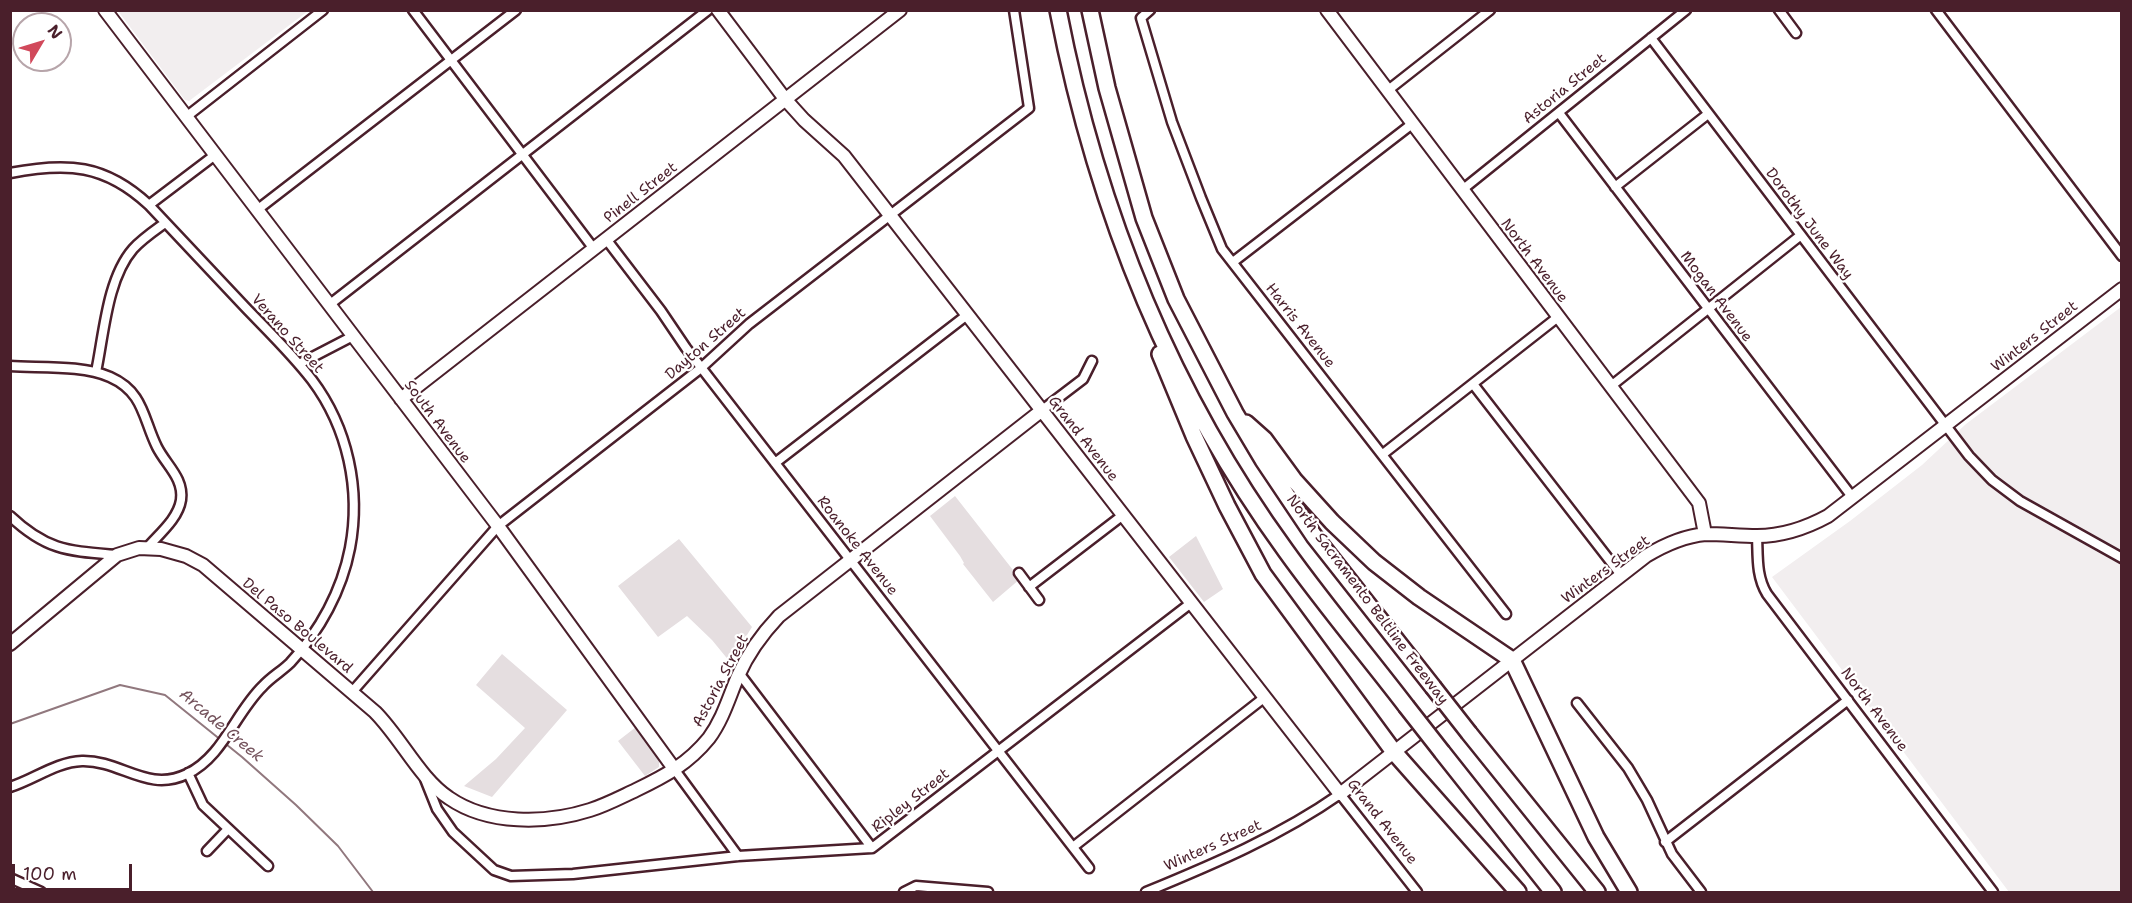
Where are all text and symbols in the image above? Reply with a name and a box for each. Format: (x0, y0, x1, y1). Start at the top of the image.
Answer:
north arrow (12, 12, 72, 72)
text: N (43, 20, 67, 43)
street label: Astoria Street (1520, 50, 1610, 128)
street label: Pinell Street (601, 159, 681, 227)
street label: Dorothy June Way (1761, 165, 1857, 283)
street label: North Avenue (1497, 215, 1571, 307)
street label: Mogan Avenue (1676, 248, 1756, 346)
street label: Harris Avenue (1261, 280, 1339, 372)
street label: Verano Street (247, 291, 327, 377)
street label: Winters Street (1988, 298, 2082, 376)
street label: Dayton Street (662, 304, 750, 384)
street label: South Avenue (400, 377, 474, 467)
street label: Grand Avenue (1044, 393, 1122, 485)
street label: North Sacramento Beltline Freeway (1282, 491, 1452, 709)
street label: Roanoke Avenue (813, 493, 901, 599)
street label: Winters Street (1558, 532, 1654, 608)
street label: Del Paso Boulevard (238, 575, 356, 677)
street label: Astoria Street (689, 632, 753, 730)
street label: North Avenue (1837, 664, 1911, 756)
water label: Arcade Creek (175, 685, 267, 767)
street label: Ripley Street (869, 765, 953, 837)
street label: Grand Avenue (1343, 776, 1421, 868)
street label: Winters Street (1161, 816, 1265, 876)
scale bar (15, 852, 135, 890)
text: 100 m (23, 862, 77, 886)

